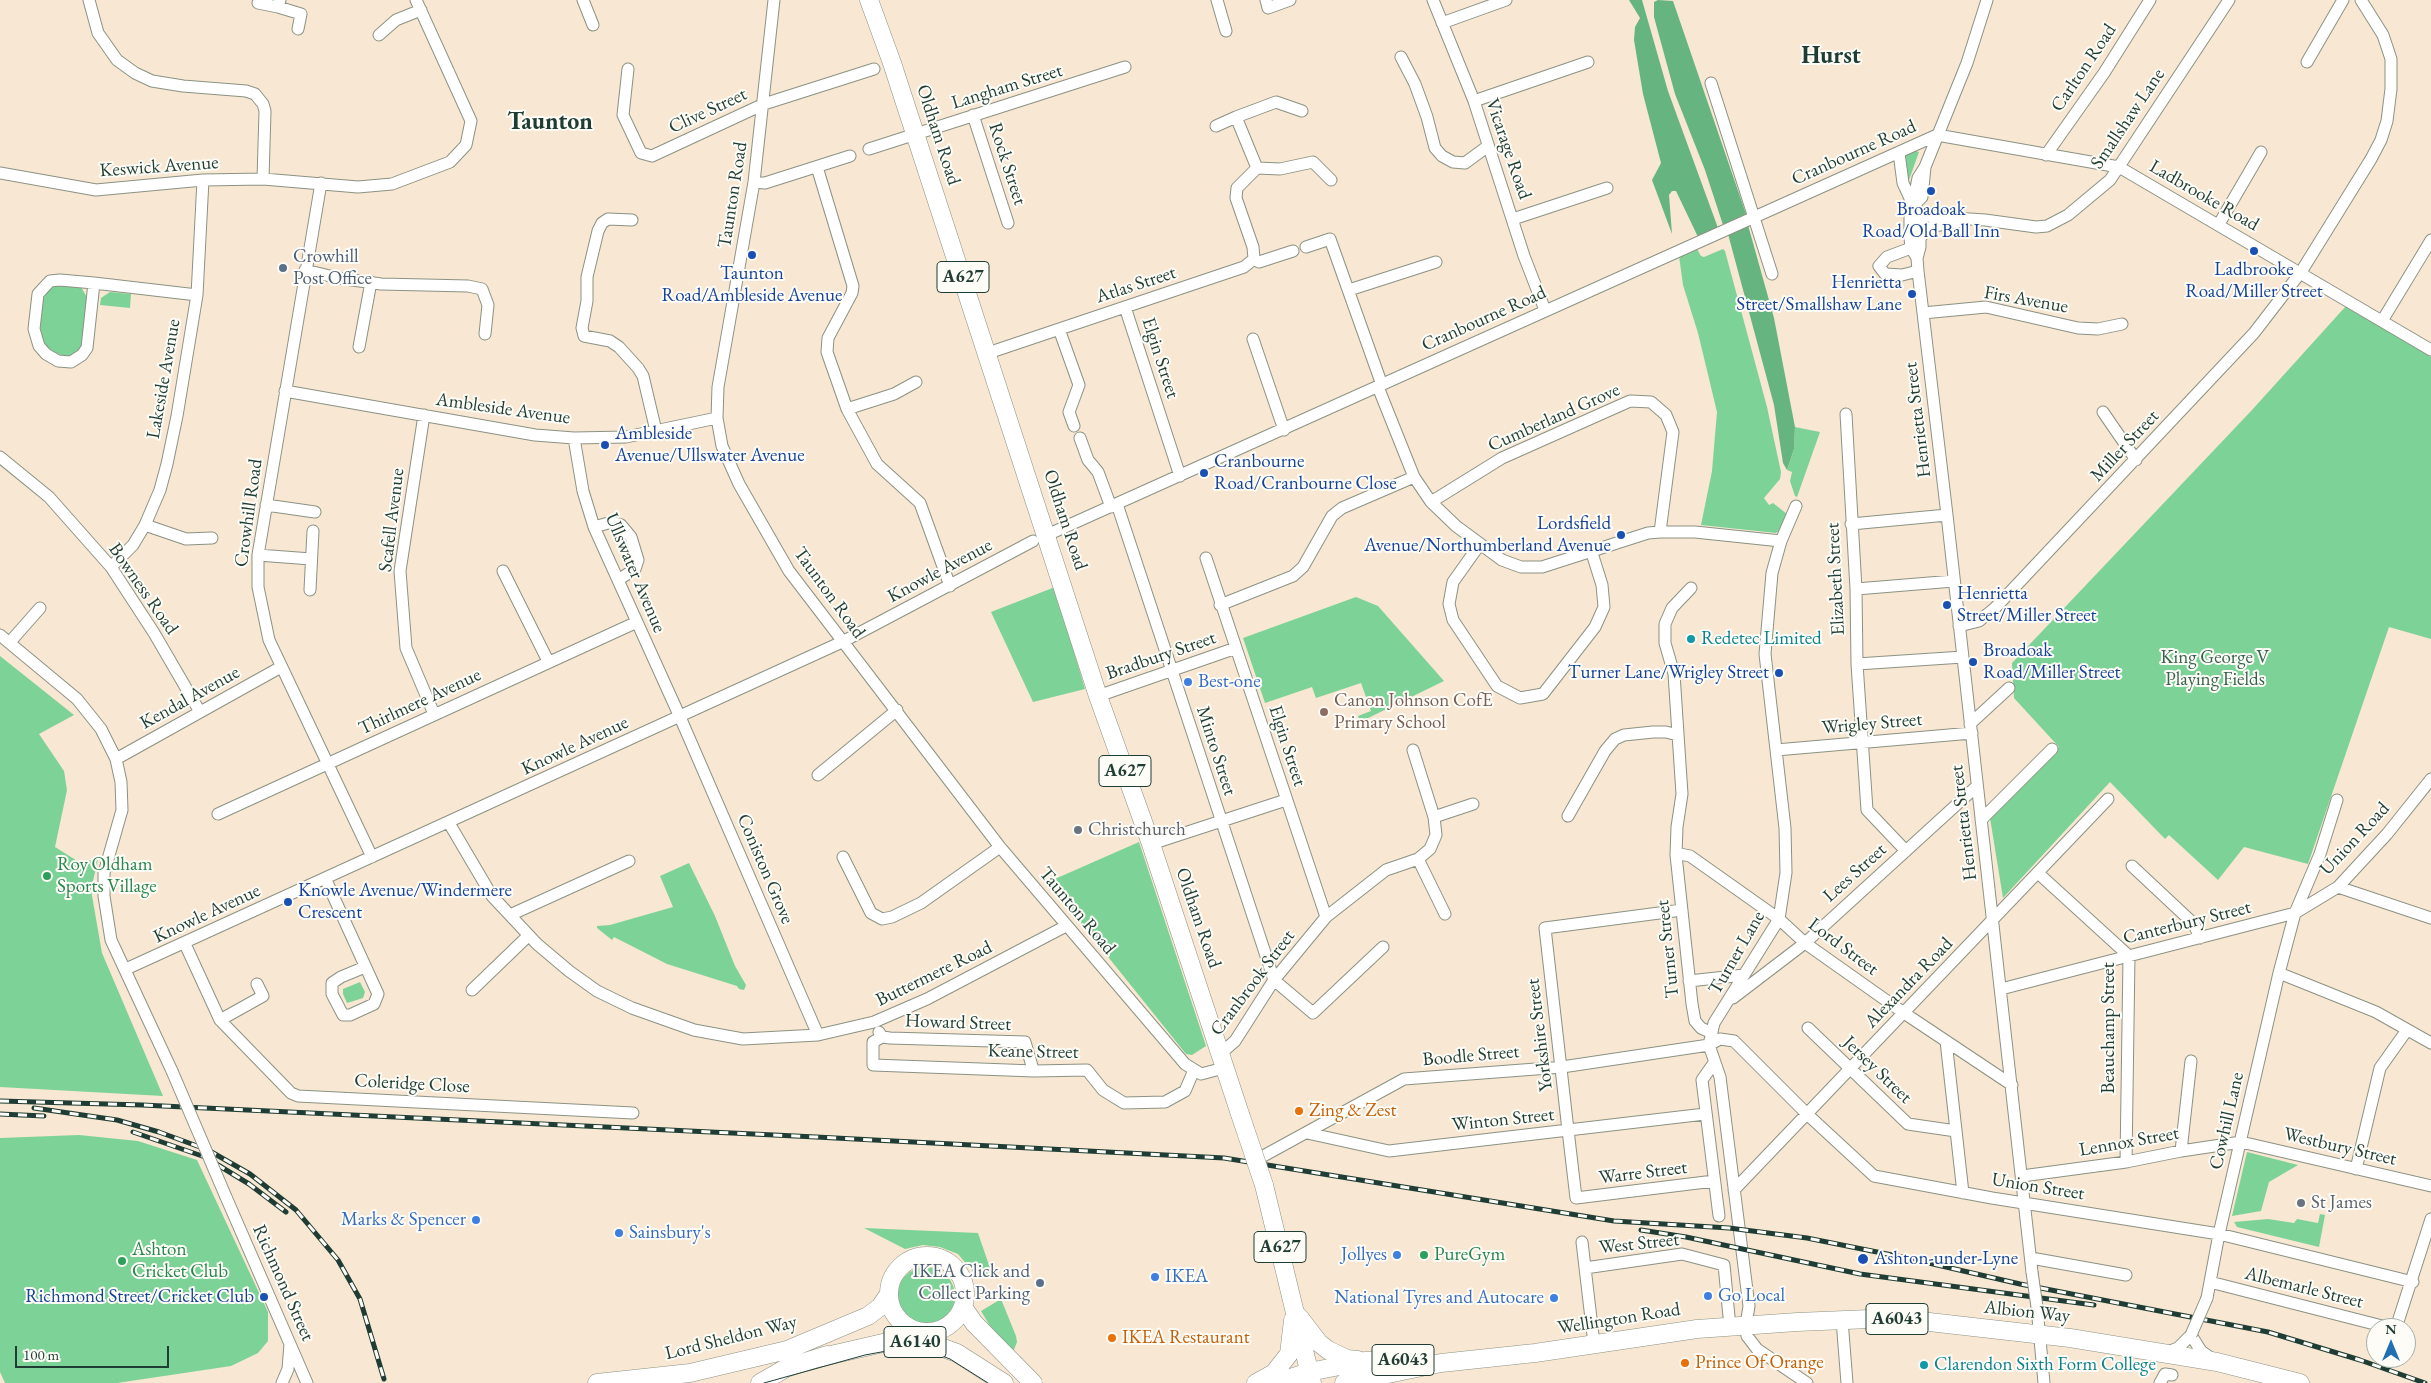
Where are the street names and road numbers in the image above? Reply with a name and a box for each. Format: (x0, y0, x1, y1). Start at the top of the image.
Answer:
street label: Carlton Road (2046, 20, 2122, 116)
street label: Langham Street (949, 59, 1065, 115)
street label: Smallshaw Lane (2086, 64, 2170, 174)
street label: Oldham Road (911, 82, 965, 188)
street label: Clive Street (665, 83, 751, 139)
street label: Vicarage Road (1480, 96, 1536, 202)
street label: Cranbourne Road (1788, 115, 1920, 191)
street label: Rock Street (983, 120, 1031, 208)
street label: Taunton Road (713, 140, 753, 250)
street label: Keswick Avenue (99, 151, 219, 183)
street label: Ladbrooke Road (2145, 155, 2263, 237)
street label: Atlas Street (1093, 261, 1179, 309)
road number: A627 (937, 262, 989, 292)
street label: Cranbourne Road (1418, 281, 1550, 357)
street label: Firs Avenue (1982, 281, 2070, 319)
street label: Elgin Street (1136, 315, 1184, 401)
street label: Lakeside Avenue (142, 317, 186, 441)
street label: Henrietta Street (1900, 361, 1936, 479)
street label: Cumberland Grove (1485, 379, 1623, 457)
street label: Ambleside Avenue (434, 388, 572, 430)
street label: Miller Street (2086, 405, 2164, 487)
street label: Crowhill Road (230, 457, 268, 569)
street label: Scafell Avenue (374, 467, 410, 573)
street label: Oldham Road (1038, 467, 1092, 573)
street label: Ullswater Avenue (600, 510, 670, 636)
street label: Elizabeth Street (1822, 522, 1850, 636)
street label: Knowle Avenue (884, 534, 996, 608)
street label: Bowness Road (103, 539, 183, 639)
street label: Taunton Road (788, 543, 870, 643)
street label: Bradbury Street (1103, 627, 1219, 685)
street label: Kendal Avenue (136, 661, 244, 735)
street label: Thirlmere Avenue (355, 664, 485, 740)
street label: Minto Street (1191, 703, 1241, 799)
street label: Elgin Street (1263, 703, 1311, 789)
street label: Wrigley Street (1821, 708, 1923, 740)
street label: Knowle Avenue (518, 711, 632, 781)
road number: A627 (1099, 756, 1151, 786)
street label: Henrietta Street (1946, 764, 1982, 882)
street label: Union Road (2315, 798, 2395, 880)
street label: Coniston Grove (732, 810, 798, 928)
street label: Lees Street (1819, 839, 1891, 907)
street label: Taunton Road (1034, 863, 1120, 959)
street label: Oldham Road (1170, 865, 1226, 971)
street label: Knowle Avenue (150, 879, 264, 949)
street label: Canterbury Street (2121, 896, 2253, 950)
street label: Turner Street (1652, 899, 1684, 999)
street label: Turner Lane (1704, 907, 1770, 999)
street label: Lord Street (1803, 913, 1883, 981)
street label: Cranbrook Street (1206, 926, 1300, 1040)
street label: Alexandra Road (1860, 933, 1958, 1033)
street label: Buttermere Road (872, 936, 996, 1012)
street label: Beauchamp Street (2098, 962, 2120, 1094)
street label: Yorkshire Street (1522, 977, 1558, 1093)
street label: Howard Street (904, 1010, 1012, 1036)
street label: Jersey Street (1838, 1031, 1916, 1109)
street label: Keane Street (987, 1040, 1079, 1064)
street label: Boodle Street (1422, 1040, 1520, 1072)
street label: Coleridge Close (354, 1070, 470, 1098)
street label: Cowhill Lane (2205, 1070, 2249, 1172)
street label: Winton Street (1451, 1103, 1555, 1137)
street label: Lennox Street (2077, 1122, 2181, 1162)
street label: Westbury Street (2281, 1123, 2399, 1171)
street label: Warre Street (1598, 1156, 1688, 1190)
street label: Union Street (1990, 1168, 2086, 1206)
street label: Richmond Street (247, 1221, 319, 1345)
street label: West Street (1598, 1228, 1680, 1260)
road number: A627 (1254, 1232, 1306, 1262)
street label: Albemarle Street (2242, 1262, 2366, 1314)
street label: Albion Way (1983, 1296, 2071, 1328)
street label: Wellington Road (1556, 1298, 1682, 1340)
road number: A6043 (1866, 1304, 1928, 1335)
street label: Lord Sheldon Way (663, 1311, 799, 1365)
road number: A6140 (884, 1326, 946, 1358)
road number: A6043 (1372, 1344, 1434, 1376)

